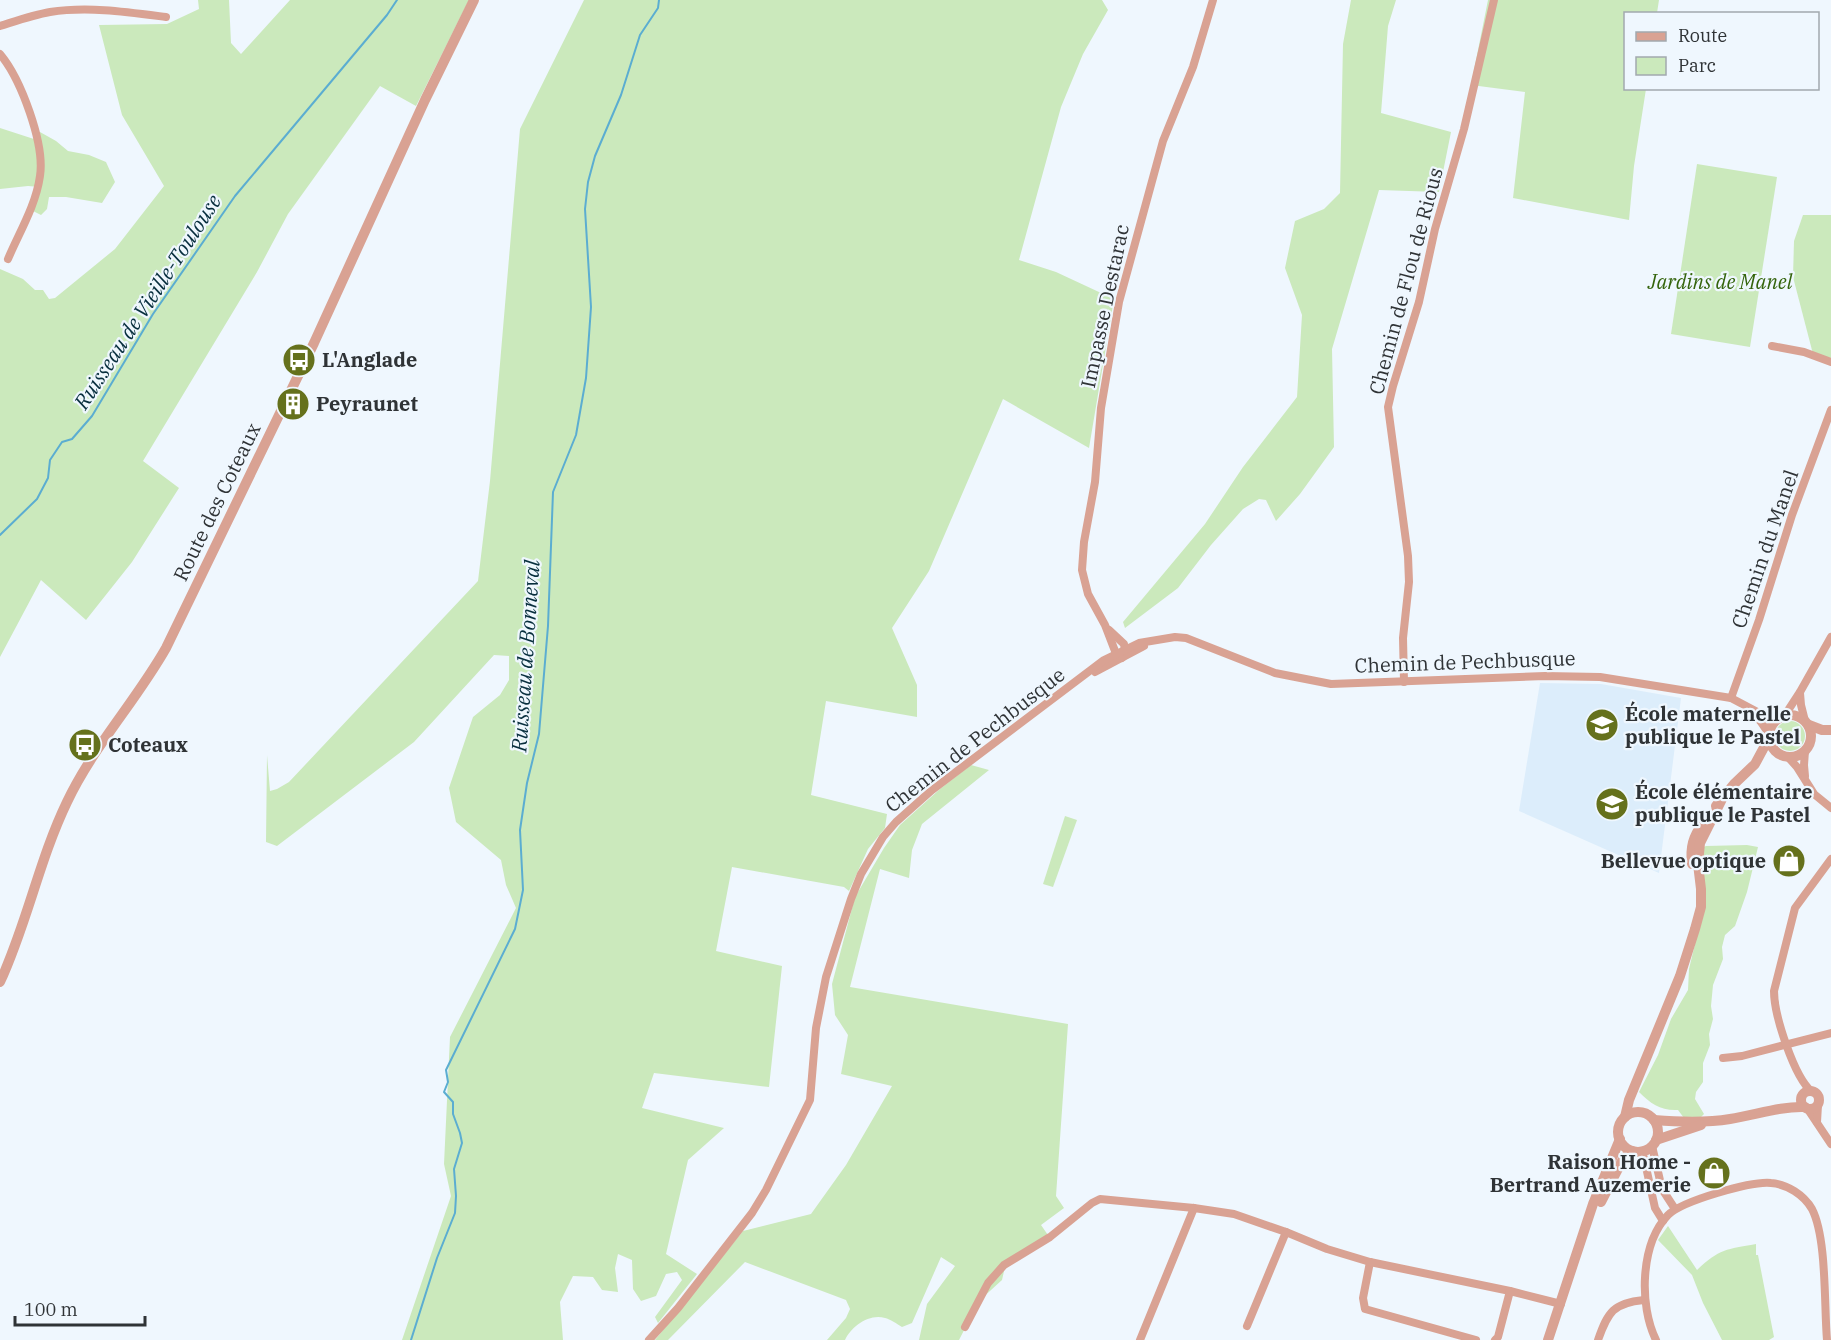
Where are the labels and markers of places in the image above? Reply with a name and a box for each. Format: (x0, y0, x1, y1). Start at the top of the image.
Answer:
bus stop icon: L'Anglade (281, 342, 317, 378)
place label: L'Anglade (322, 346, 417, 373)
building icon: Peyraunet (275, 386, 311, 422)
place label: Peyraunet (316, 390, 418, 417)
place label: École maternelle publique le Pastel (1625, 700, 1800, 750)
school or university icon: École maternelle publique le Pastel (1584, 707, 1620, 743)
bus stop icon: Coteaux (67, 727, 103, 763)
place label: Coteaux (108, 731, 188, 758)
place label: École élémentaire publique le Pastel (1635, 778, 1813, 828)
school or university icon: École élémentaire publique le Pastel (1594, 786, 1630, 822)
shop icon: Bellevue optique (1771, 843, 1807, 879)
place label: Bellevue optique (1601, 847, 1766, 874)
place label: Raison Home - Bertrand Auzemerie (1490, 1148, 1691, 1198)
shop icon: Raison Home - Bertrand Auzemerie (1696, 1155, 1732, 1191)

